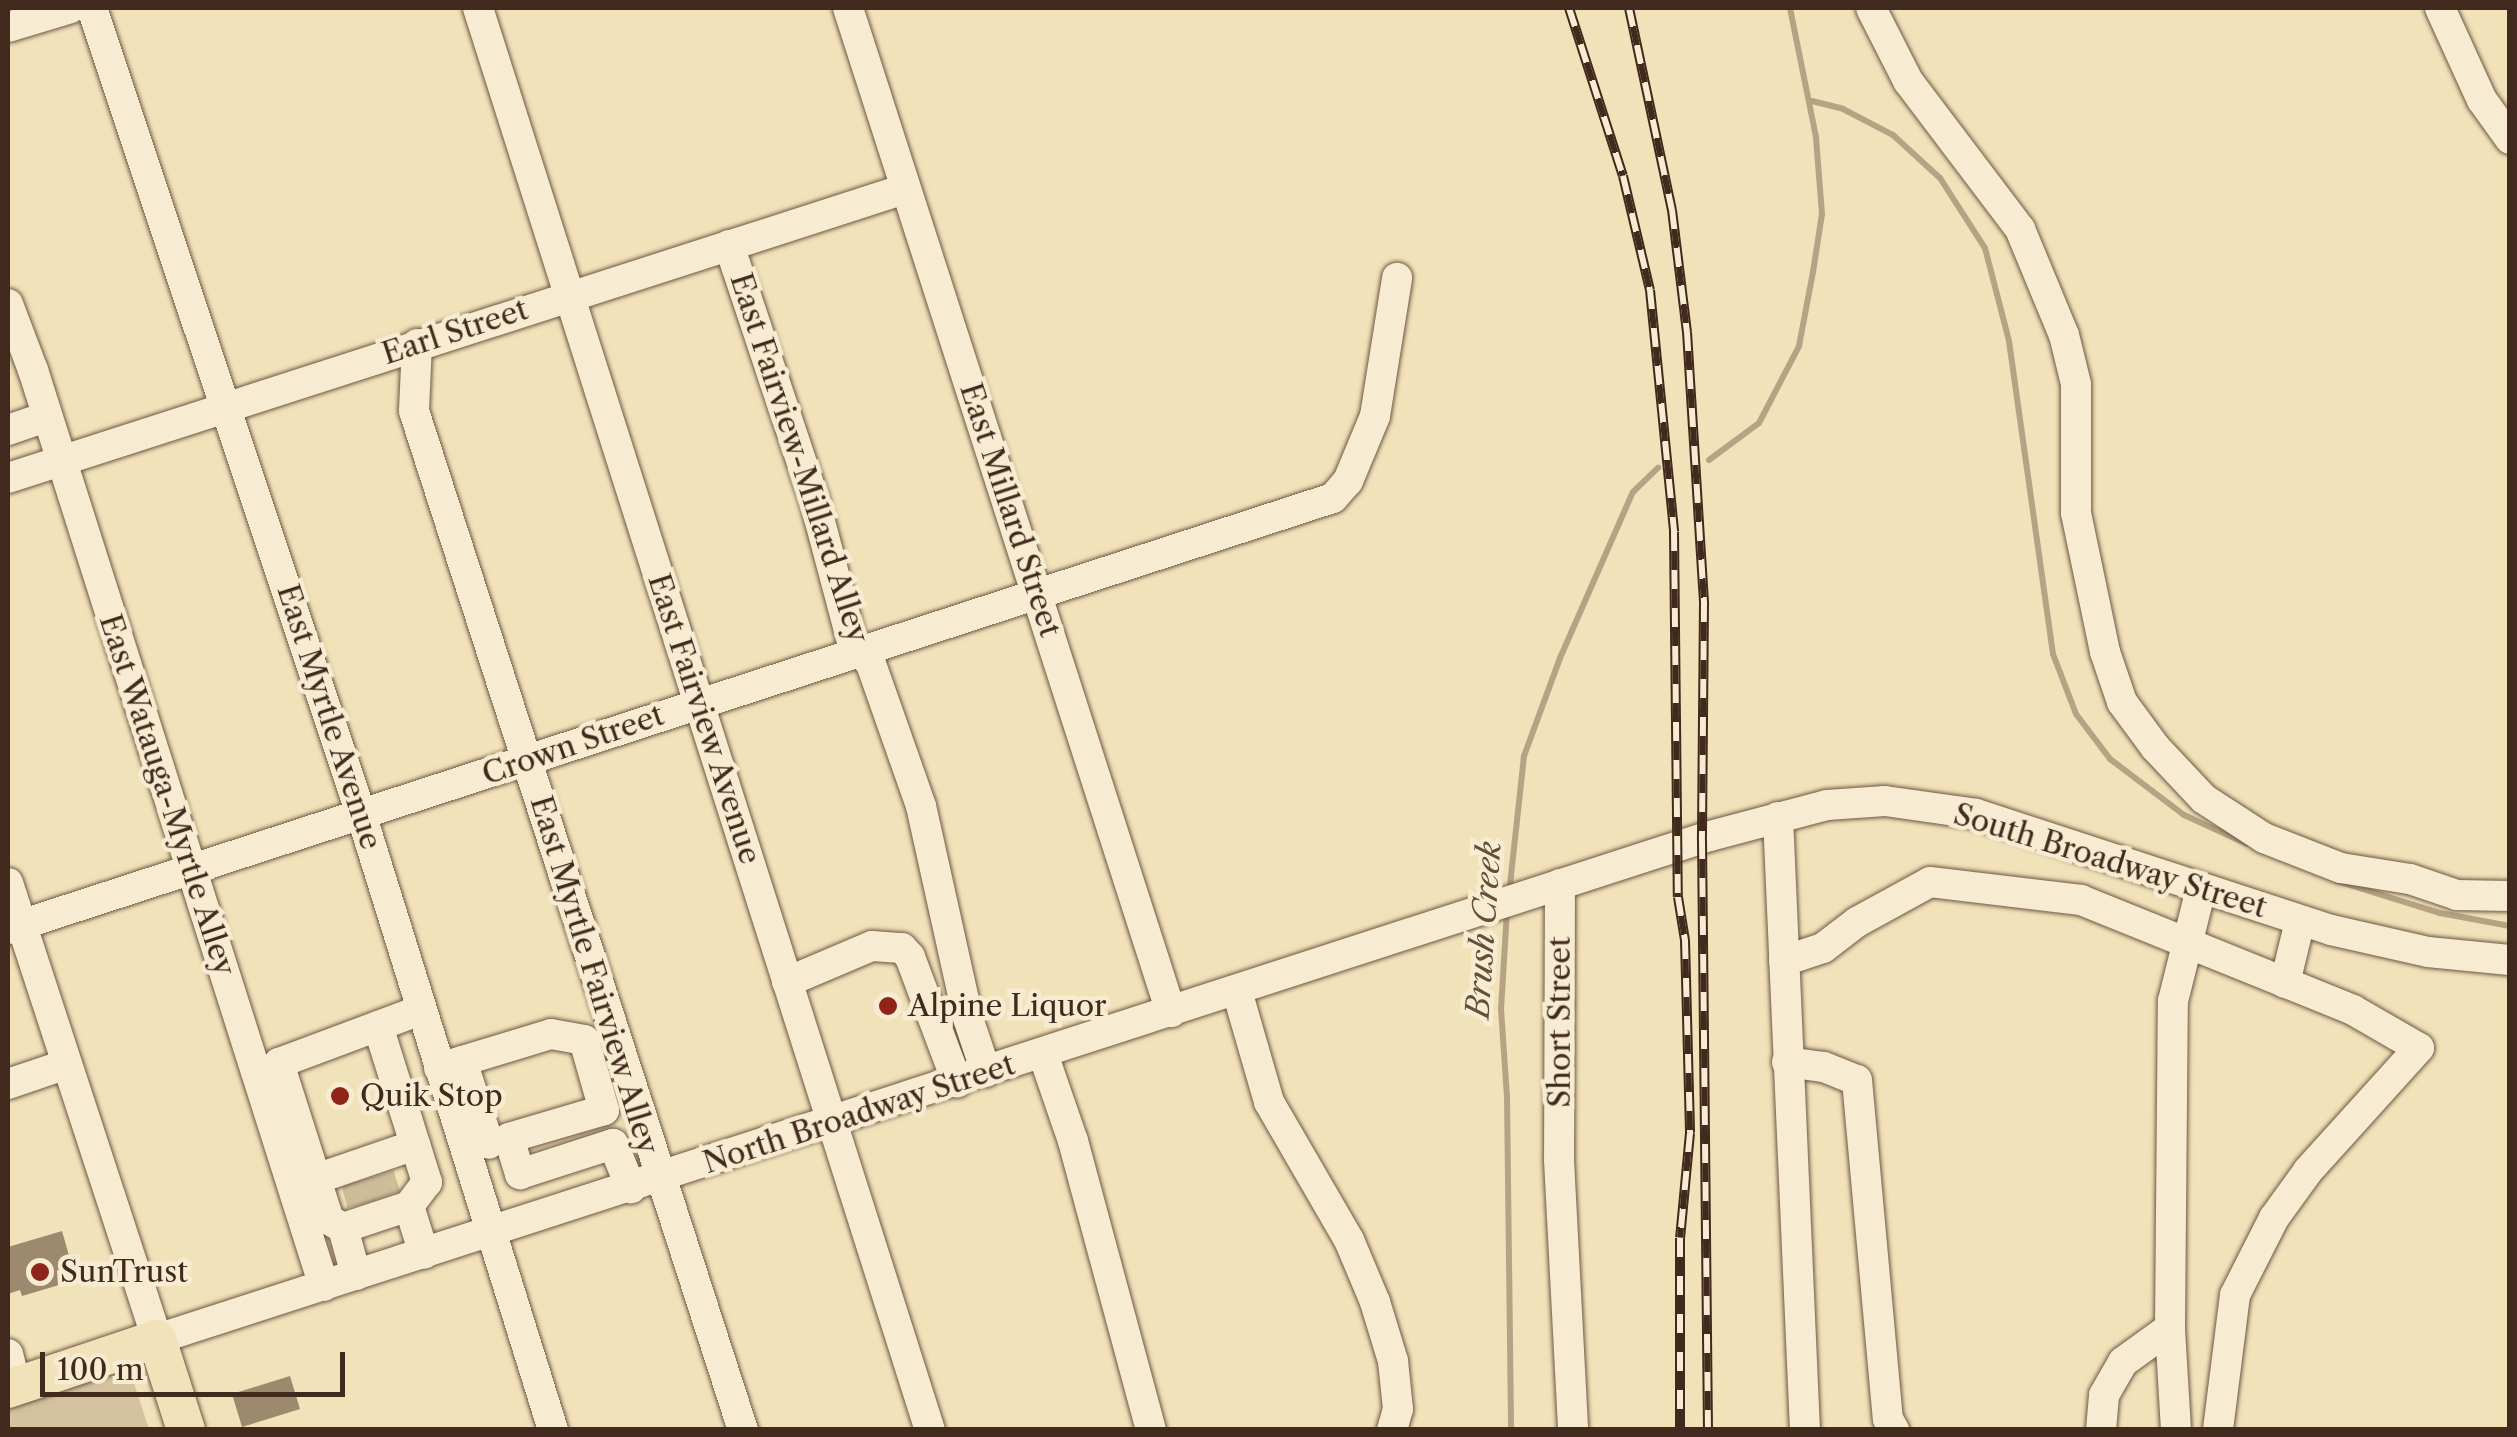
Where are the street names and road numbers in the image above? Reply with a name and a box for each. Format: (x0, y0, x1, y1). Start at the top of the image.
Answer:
street label: East Fairview-Millard Alley (722, 268, 876, 648)
street label: Earl Street (378, 292, 532, 372)
street label: East Millard Street (952, 379, 1068, 641)
street label: East Fairview Avenue (640, 568, 768, 870)
street label: East Myrtle Avenue (269, 579, 389, 855)
street label: East Watauga-Myrtle Alley (91, 609, 243, 981)
street label: Crown Street (478, 697, 668, 793)
street label: East Myrtle Fairview Alley (522, 791, 666, 1159)
street label: South Broadway Street (1949, 796, 2271, 926)
street label: Short Street (1542, 936, 1578, 1108)
street label: North Broadway Street (698, 1046, 1020, 1182)

